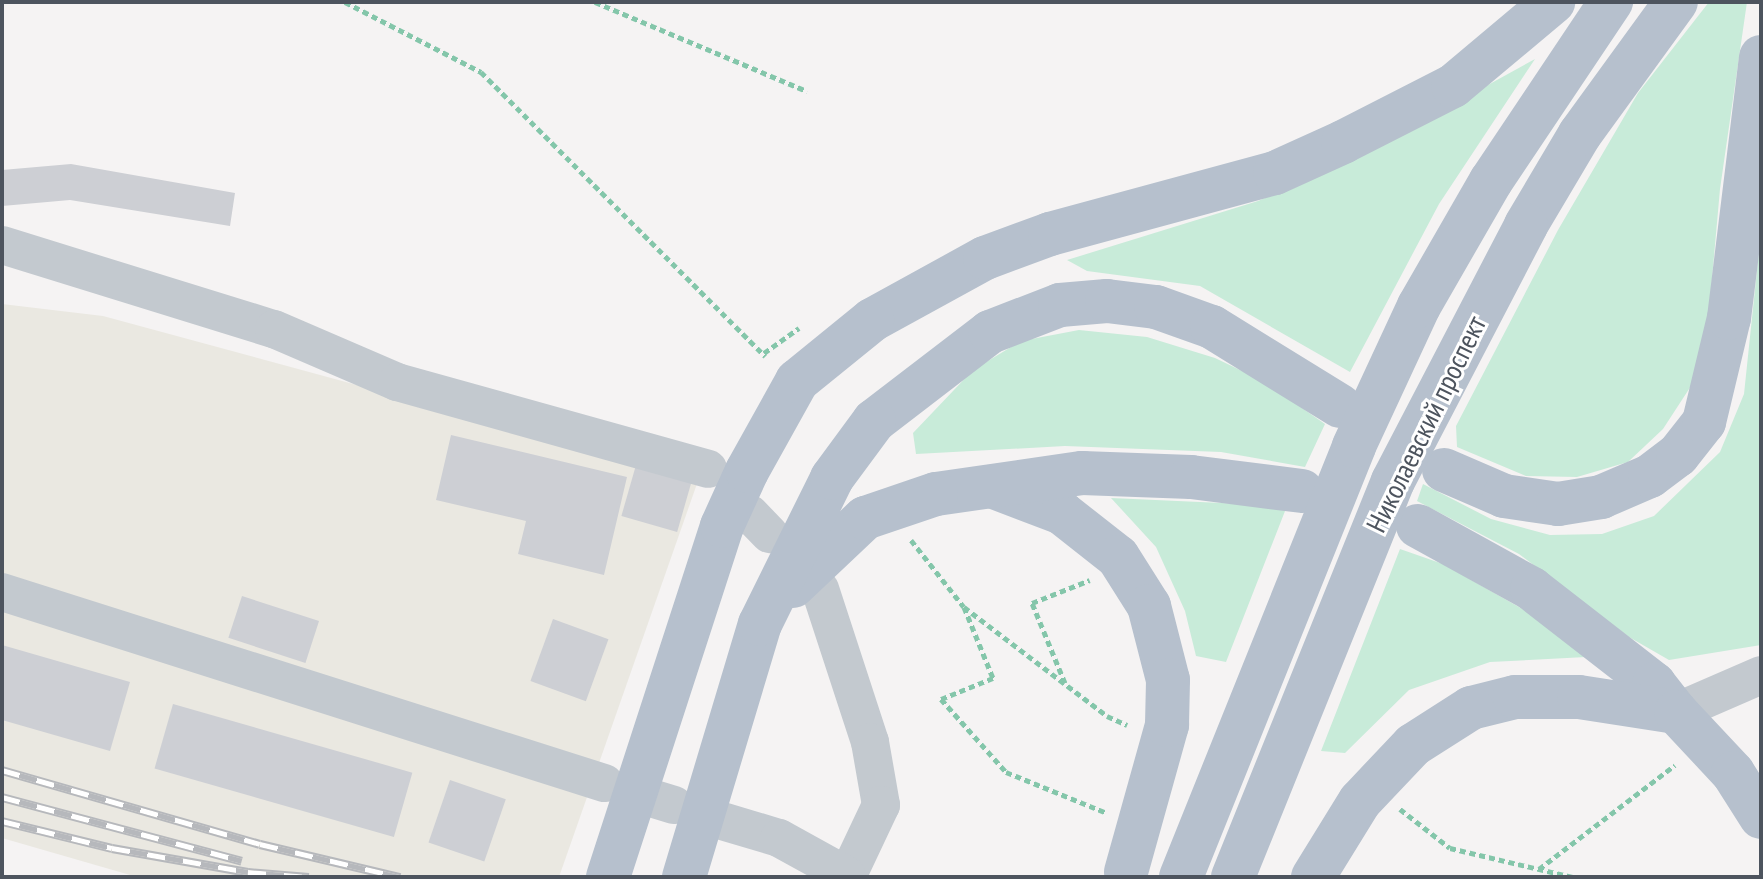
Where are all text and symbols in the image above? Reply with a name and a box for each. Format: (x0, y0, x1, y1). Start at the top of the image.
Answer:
street label: Николаевский проспект (1359, 310, 1493, 538)

